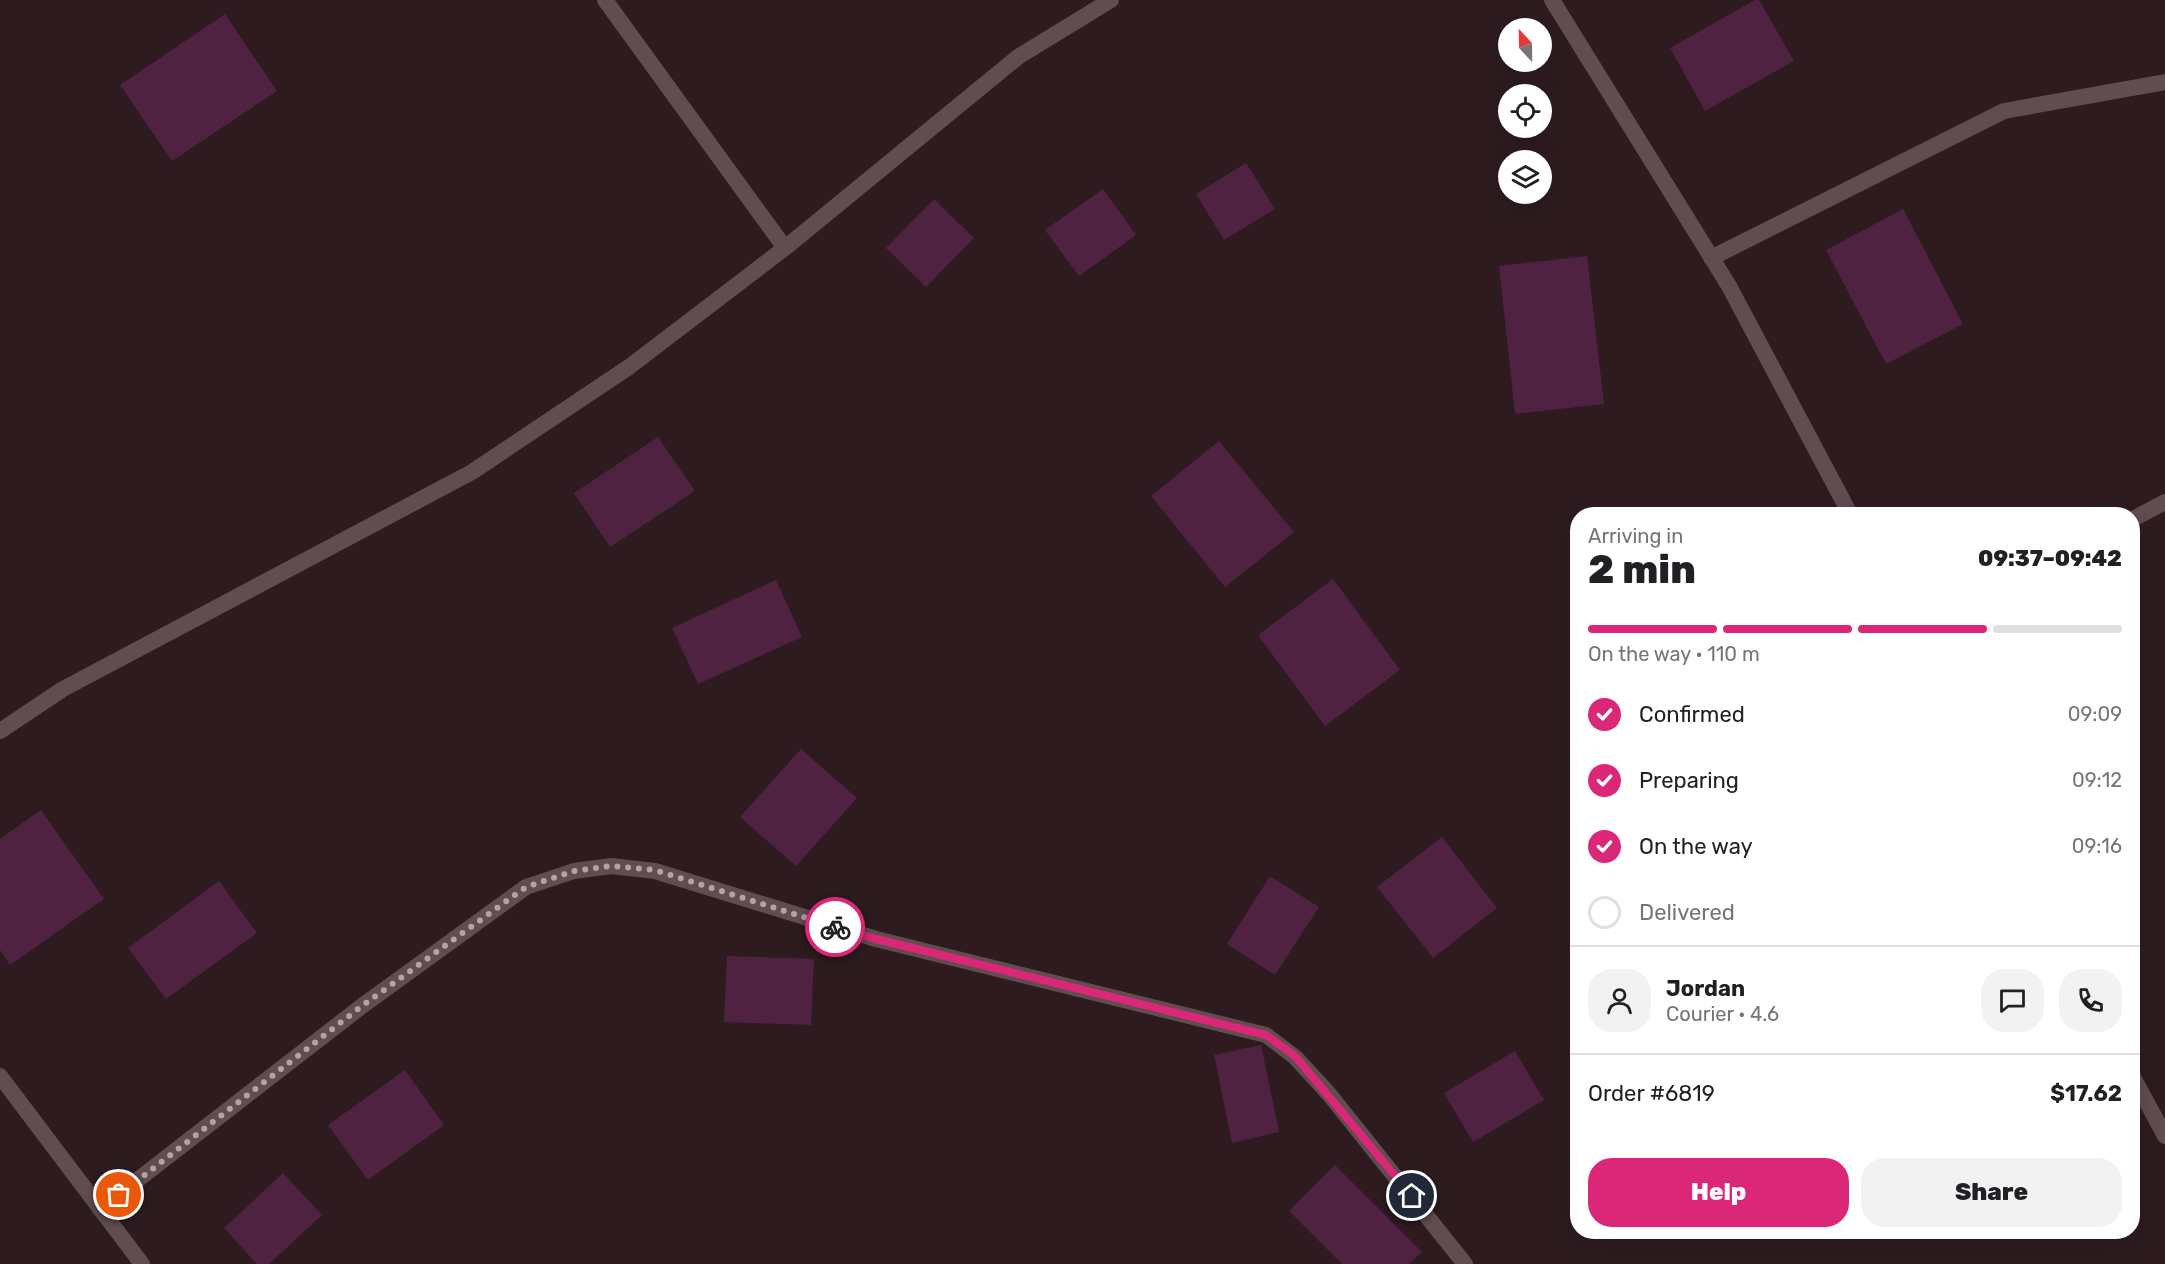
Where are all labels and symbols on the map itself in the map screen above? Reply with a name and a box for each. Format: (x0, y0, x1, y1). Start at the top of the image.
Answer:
north arrow (1498, 18, 1552, 72)
courier (805, 897, 865, 957)
pin (93, 1169, 144, 1220)
pin (1386, 1170, 1437, 1221)

